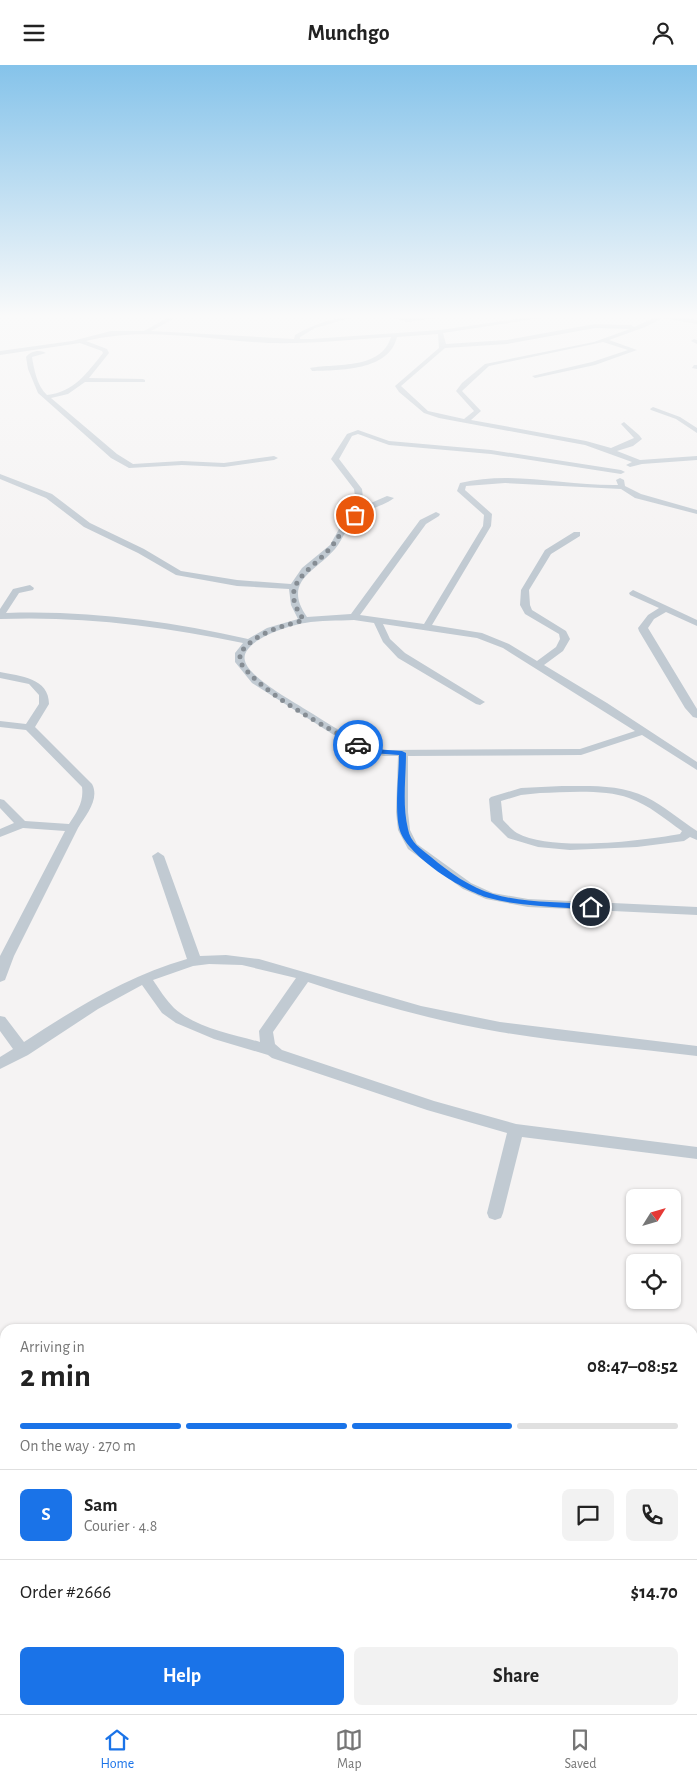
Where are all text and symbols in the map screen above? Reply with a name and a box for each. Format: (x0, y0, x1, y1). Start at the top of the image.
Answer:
icon: menu (20, 19, 48, 47)
icon: person (649, 19, 677, 47)
text: Munchgo (307, 22, 390, 44)
pin (334, 494, 376, 536)
icon: bag (341, 501, 369, 529)
courier (333, 720, 383, 770)
icon: car (344, 731, 372, 759)
pin (570, 886, 612, 928)
icon: home (577, 893, 605, 921)
north arrow (626, 1189, 681, 1244)
map controls (626, 1189, 681, 1309)
button: locate (626, 1254, 681, 1309)
text: Arriving in (20, 1339, 85, 1355)
text: 08:47–08:52 (587, 1357, 678, 1376)
text: 2 min (20, 1360, 91, 1392)
text: On the way · 270 m (20, 1438, 136, 1454)
button: chat (562, 1489, 614, 1541)
button: phone (626, 1489, 678, 1541)
text: Sam (84, 1496, 118, 1515)
text: S (41, 1505, 51, 1524)
text: Courier · 4.8 (84, 1518, 157, 1534)
text: Order #2666 (20, 1583, 111, 1602)
text: $14.70 (631, 1583, 678, 1602)
button: Help (20, 1647, 344, 1705)
button: Share (354, 1647, 678, 1705)
tab: Home (101, 1726, 134, 1773)
tab: Map (335, 1726, 363, 1773)
tab: Saved (564, 1726, 596, 1773)

